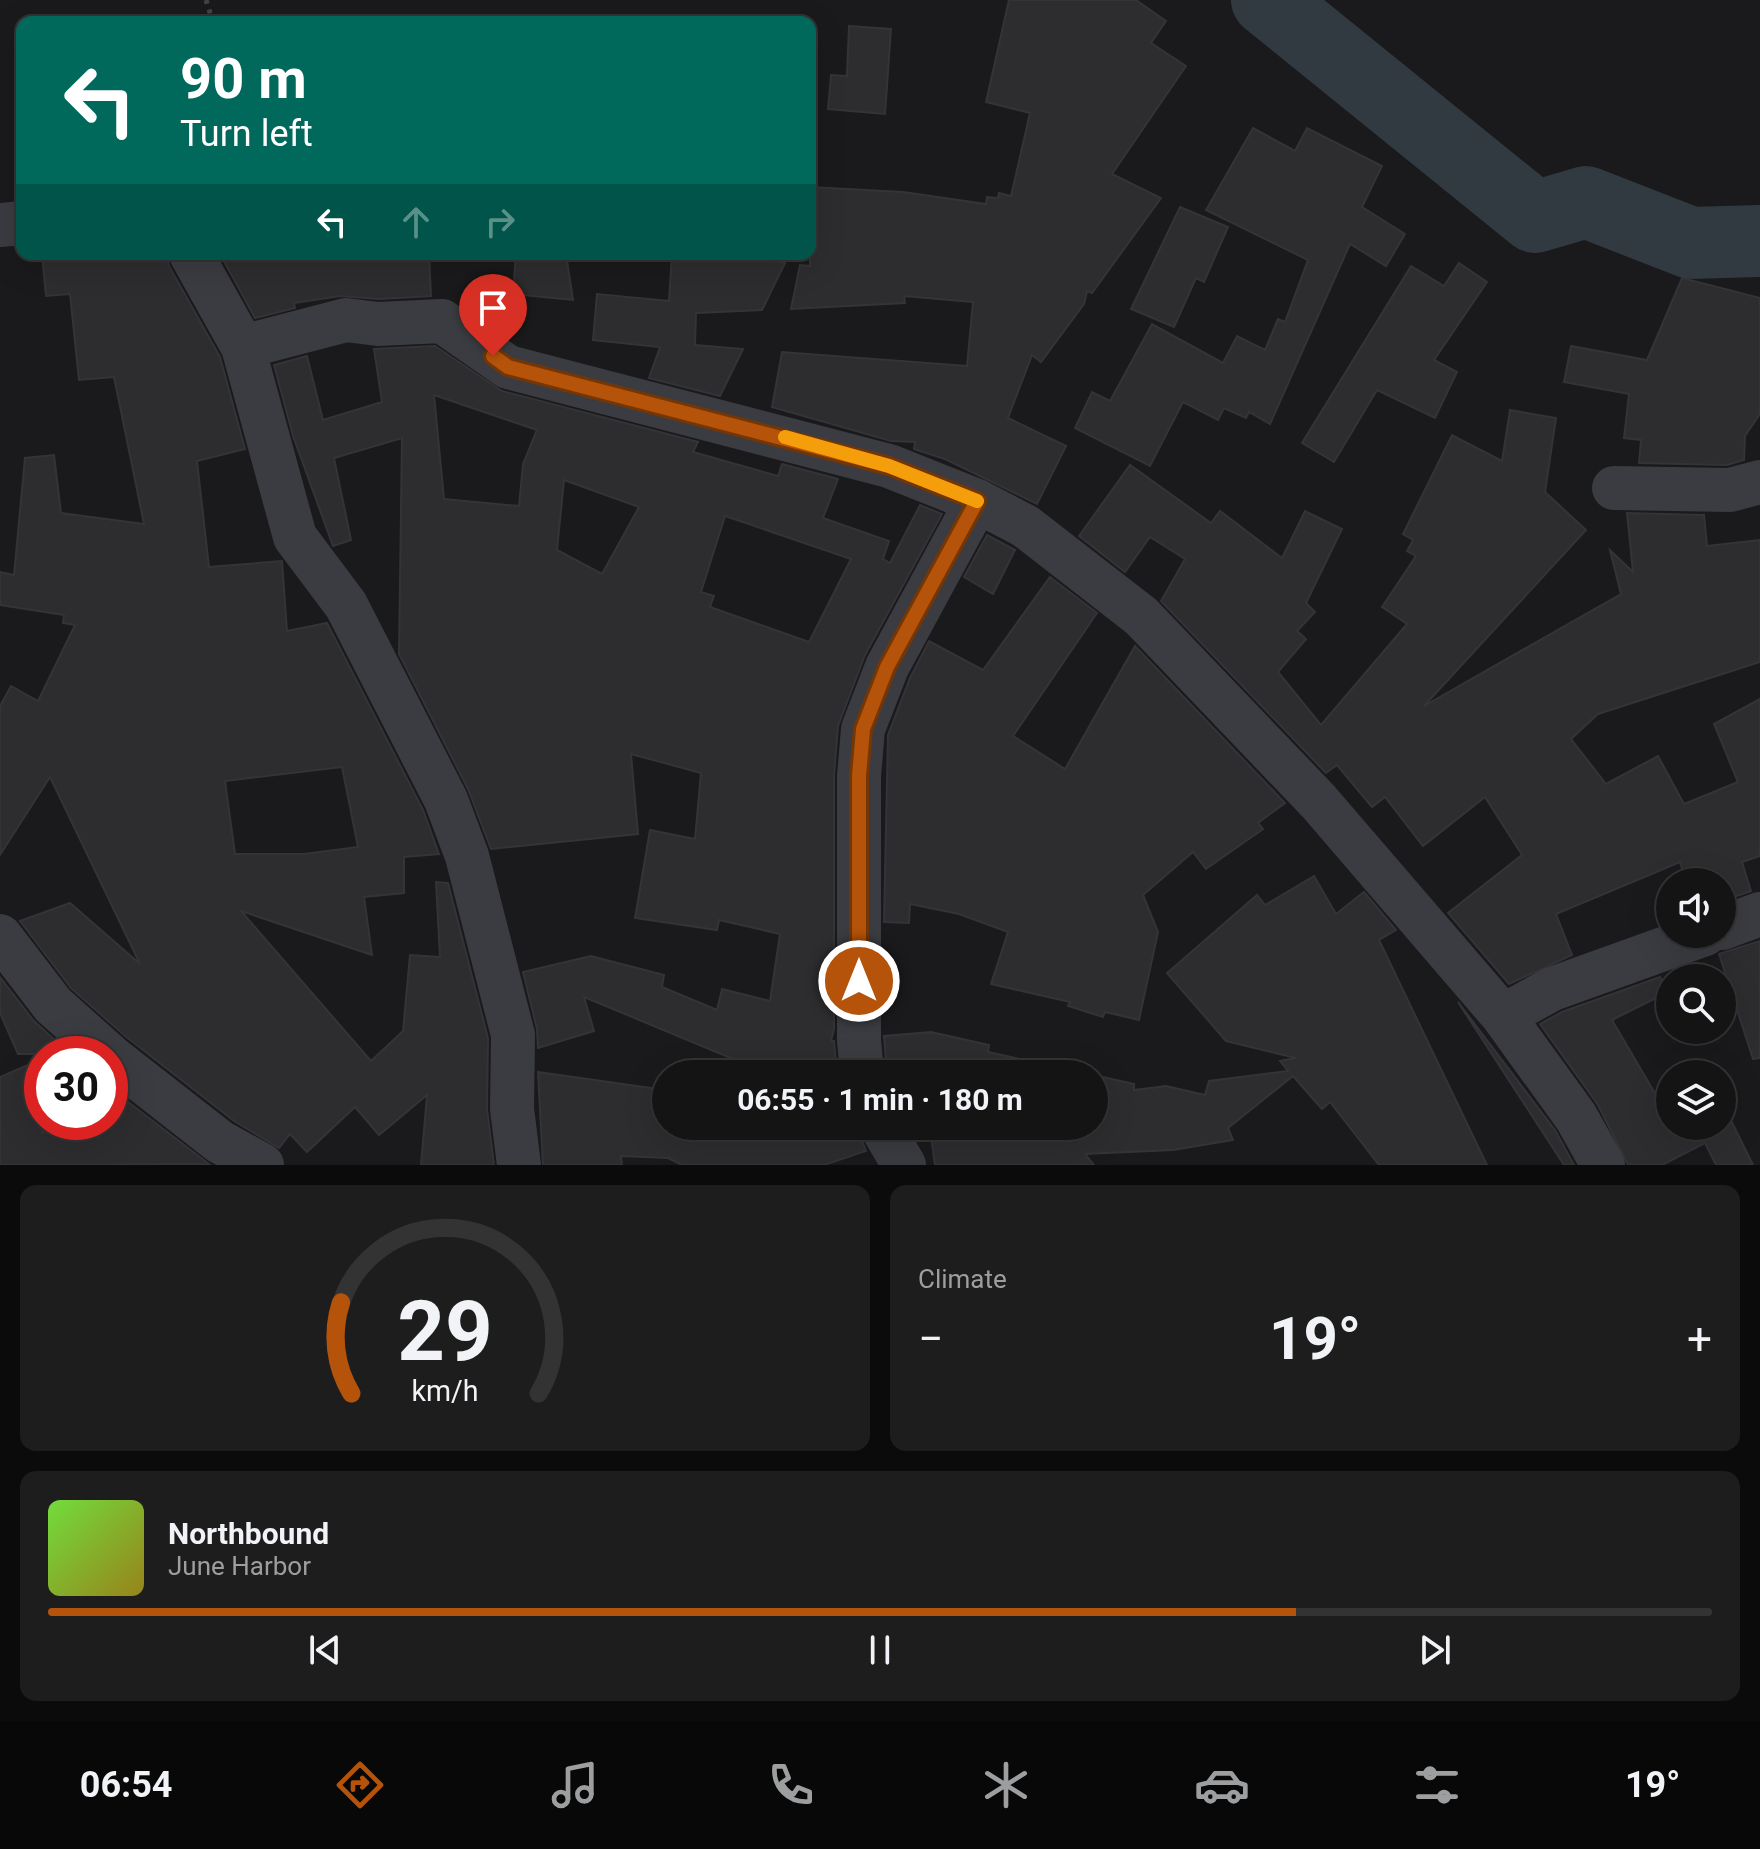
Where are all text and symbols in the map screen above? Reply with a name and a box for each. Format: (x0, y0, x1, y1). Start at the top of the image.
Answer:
text: 90 m (180, 46, 307, 112)
icon: left (48, 48, 152, 152)
text: Turn left (180, 113, 313, 155)
icon: left (310, 200, 354, 244)
icon: ahead (394, 200, 438, 244)
icon: right (478, 200, 522, 244)
pin (459, 274, 527, 356)
icon: arrive (471, 286, 515, 330)
map controls (1656, 868, 1736, 1140)
button: sound (1656, 868, 1736, 948)
position arrow (817, 939, 901, 1023)
button: search (1656, 964, 1736, 1044)
speed limit sign: 30 (24, 1036, 128, 1140)
button: layers (1656, 1060, 1736, 1140)
text: 06:55 · 1 min · 180 m (737, 1082, 1023, 1117)
text: Climate (918, 1264, 1007, 1294)
text: 29 (397, 1283, 493, 1380)
text: 19° (1269, 1303, 1361, 1374)
text: − (918, 1313, 943, 1365)
text: + (1687, 1313, 1712, 1365)
text: km/h (411, 1374, 479, 1408)
text: Northbound (168, 1516, 329, 1551)
text: June Harbor (168, 1551, 311, 1581)
icon: previous (303, 1628, 347, 1672)
icon: pause (858, 1628, 902, 1672)
icon: next (1413, 1628, 1457, 1672)
icon: directions (332, 1757, 388, 1813)
icon: music (547, 1757, 603, 1813)
icon: phone (763, 1757, 819, 1813)
icon: climate (978, 1757, 1034, 1813)
icon: car (1194, 1757, 1250, 1813)
icon: filters (1409, 1757, 1465, 1813)
text: 06:54 (80, 1764, 173, 1806)
text: 19° (1625, 1764, 1680, 1806)

